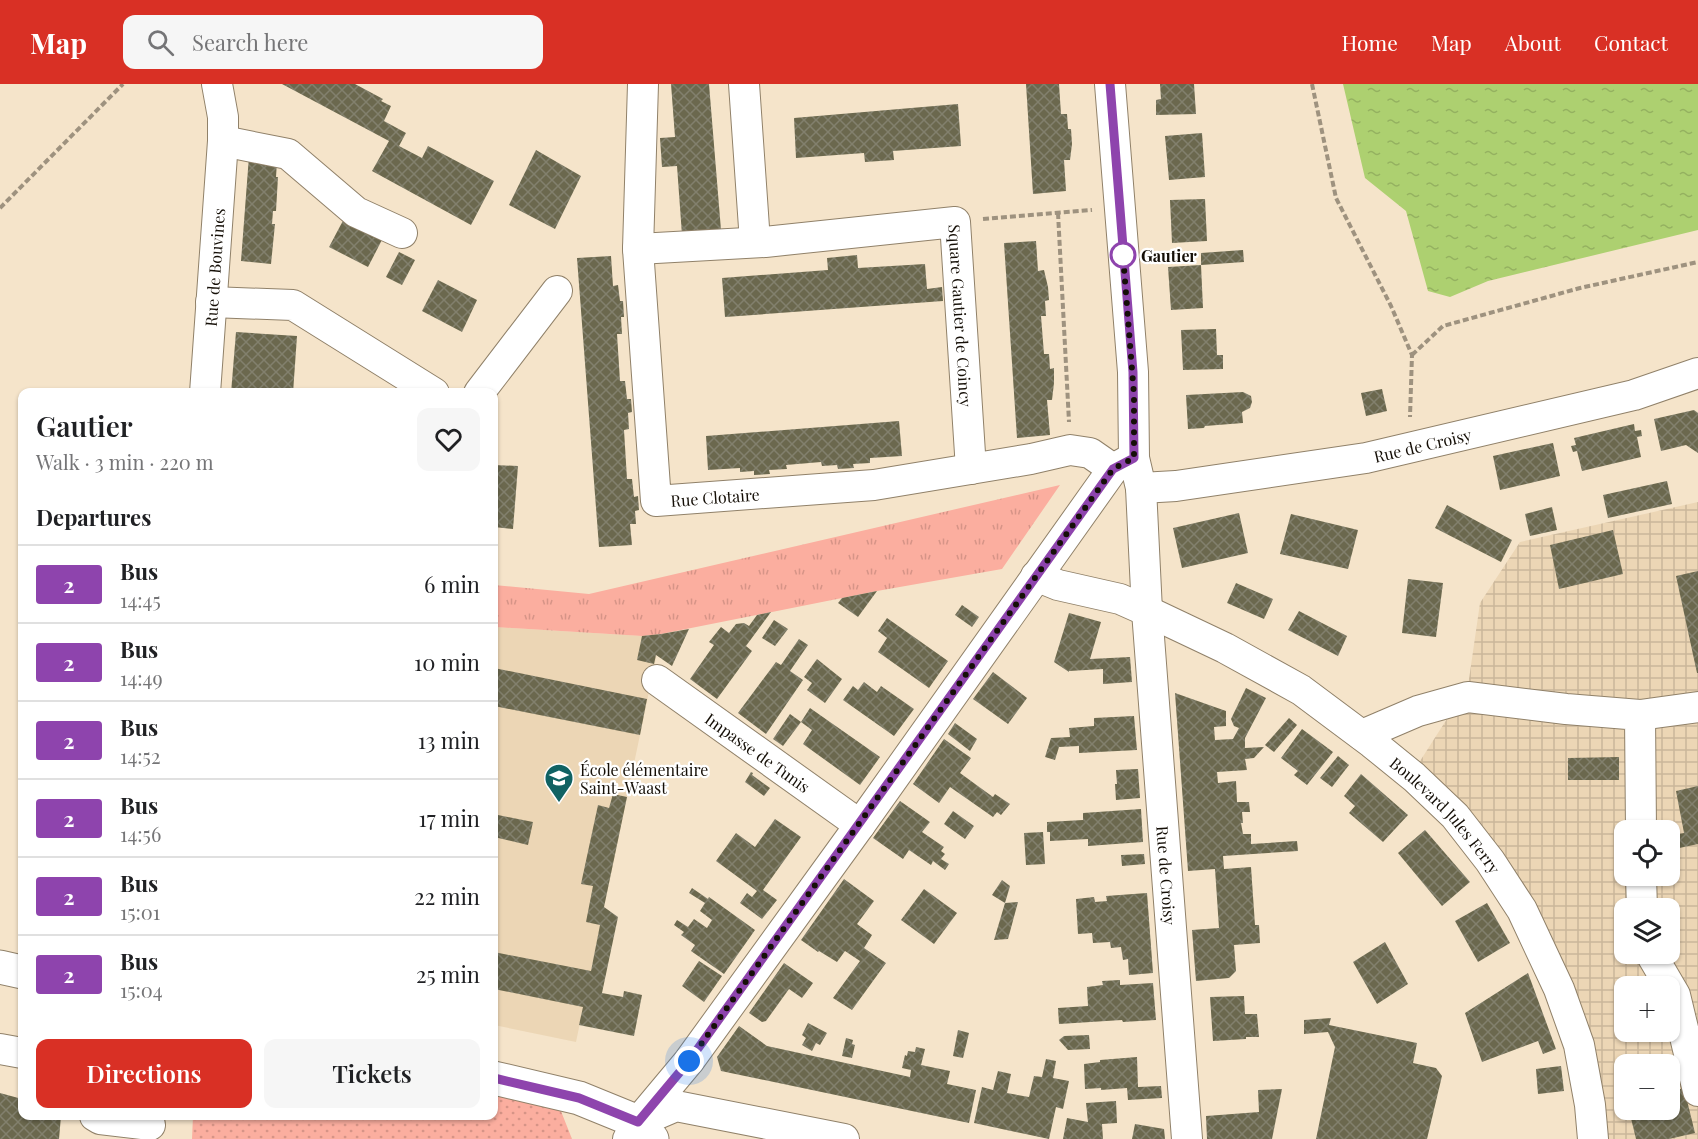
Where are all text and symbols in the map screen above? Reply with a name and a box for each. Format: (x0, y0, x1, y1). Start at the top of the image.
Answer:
search box (123, 15, 543, 69)
text: Map (30, 24, 87, 61)
icon: search (144, 26, 177, 59)
text: Search here (192, 27, 308, 57)
text: Home (1342, 28, 1398, 56)
text: Map (1431, 28, 1472, 56)
text: About (1505, 28, 1561, 56)
text: Contact (1594, 28, 1668, 56)
street label: Rue de Bouvines (199, 207, 229, 327)
street label: Square Gautier de Coincy (945, 224, 977, 407)
marker: Gautier (1110, 242, 1136, 268)
place label: Gautier (1141, 245, 1197, 266)
text: Gautier (36, 407, 133, 444)
button: heart (417, 408, 480, 471)
street label: Rue de Croisy (1371, 423, 1473, 466)
text: Walk · 3 min · 220 m (36, 448, 213, 475)
street label: Rue Clotaire (670, 483, 760, 510)
text: Departures (36, 502, 151, 532)
text: Bus (120, 556, 158, 586)
text: 6 min (424, 569, 480, 599)
text: 2 (64, 570, 74, 598)
text: 14:45 (120, 586, 161, 613)
text: Bus (120, 634, 158, 664)
text: 10 min (414, 647, 480, 677)
text: 2 (64, 648, 74, 676)
text: 14:49 (120, 664, 163, 691)
street label: Impasse de Tunis (701, 708, 814, 797)
text: Bus (120, 712, 158, 742)
text: 13 min (418, 725, 480, 755)
text: 2 (64, 726, 74, 754)
text: 14:52 (120, 742, 160, 769)
street label: Boulevard Jules Ferry (1386, 752, 1506, 877)
place label: École élémentaire Saint-Waast (580, 759, 708, 798)
school or university icon: École élémentaire Saint-Waast (543, 762, 575, 804)
text: Bus (120, 790, 158, 820)
text: 17 min (419, 803, 480, 833)
text: 2 (64, 804, 74, 832)
text: 14:56 (120, 820, 161, 847)
map controls (1614, 820, 1680, 1120)
button: locate (1614, 820, 1680, 886)
street label: Rue de Croisy (1153, 825, 1181, 926)
text: Bus (120, 868, 158, 898)
text: 22 min (414, 881, 480, 911)
text: 2 (64, 882, 74, 910)
text: 15:01 (120, 898, 160, 925)
button: layers (1614, 898, 1680, 964)
text: Bus (120, 946, 158, 976)
text: 25 min (416, 959, 480, 989)
text: 2 (64, 960, 74, 988)
text: 15:04 (120, 976, 163, 1003)
button: + (1614, 976, 1680, 1042)
button: Directions (36, 1039, 252, 1108)
button: Tickets (264, 1039, 480, 1108)
your location (674, 1046, 704, 1076)
button: − (1614, 1054, 1680, 1120)

